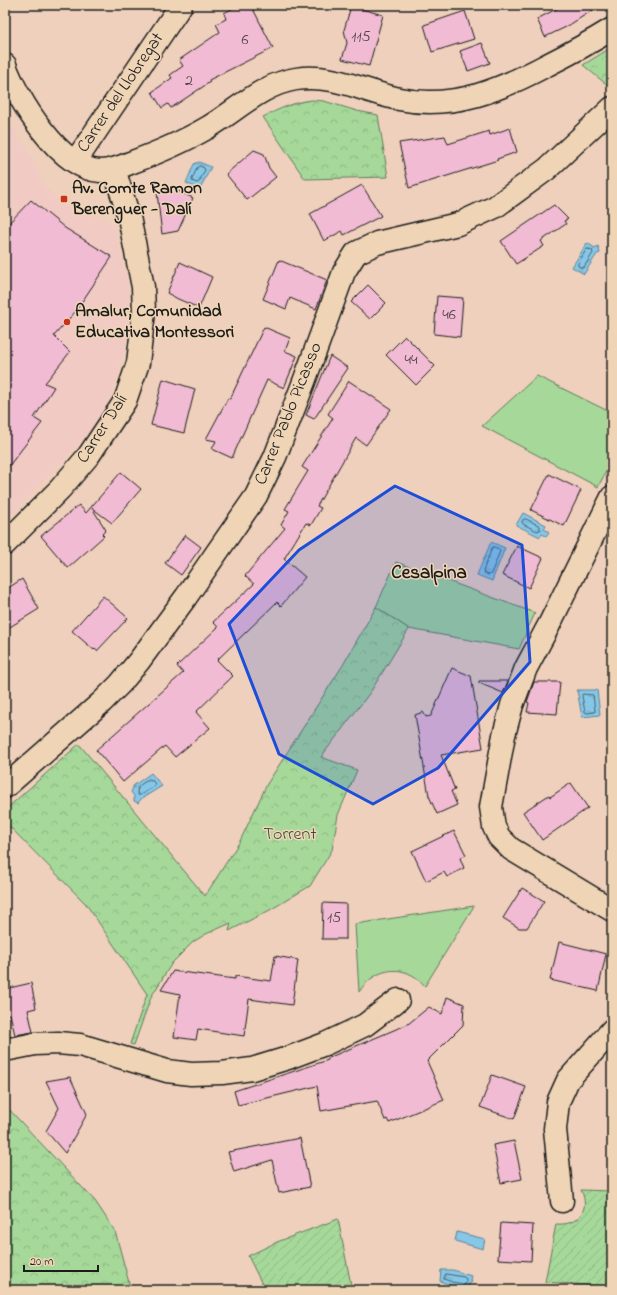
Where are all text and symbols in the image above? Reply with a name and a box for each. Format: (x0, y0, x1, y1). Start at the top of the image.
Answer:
house number: 115 (351, 25, 371, 49)
street label: Carrer del Llobregat (71, 28, 172, 159)
house number: 6 (241, 28, 249, 52)
house number: 2 (185, 69, 193, 93)
place label: Av. Comte Ramon Berenguer - Dalí (71, 176, 202, 224)
marker: Av. Comte Ramon Berenguer - Dalí (59, 194, 69, 204)
place label: Amalur, Comunidad Educativa Montessori (75, 299, 234, 346)
house number: 46 (442, 303, 456, 327)
marker: Amalur, Comunidad Educativa Montessori (62, 317, 72, 327)
street label: Carrer Pablo Picasso (249, 339, 329, 489)
house number: 44 (404, 348, 418, 372)
street label: Carrer Dalí (71, 389, 135, 469)
district label: Cesalpina (391, 560, 467, 587)
park label: Torrent (263, 822, 317, 848)
house number: 15 (327, 906, 341, 930)
scale bar (24, 1247, 98, 1273)
text: 20 m (30, 1253, 53, 1271)

